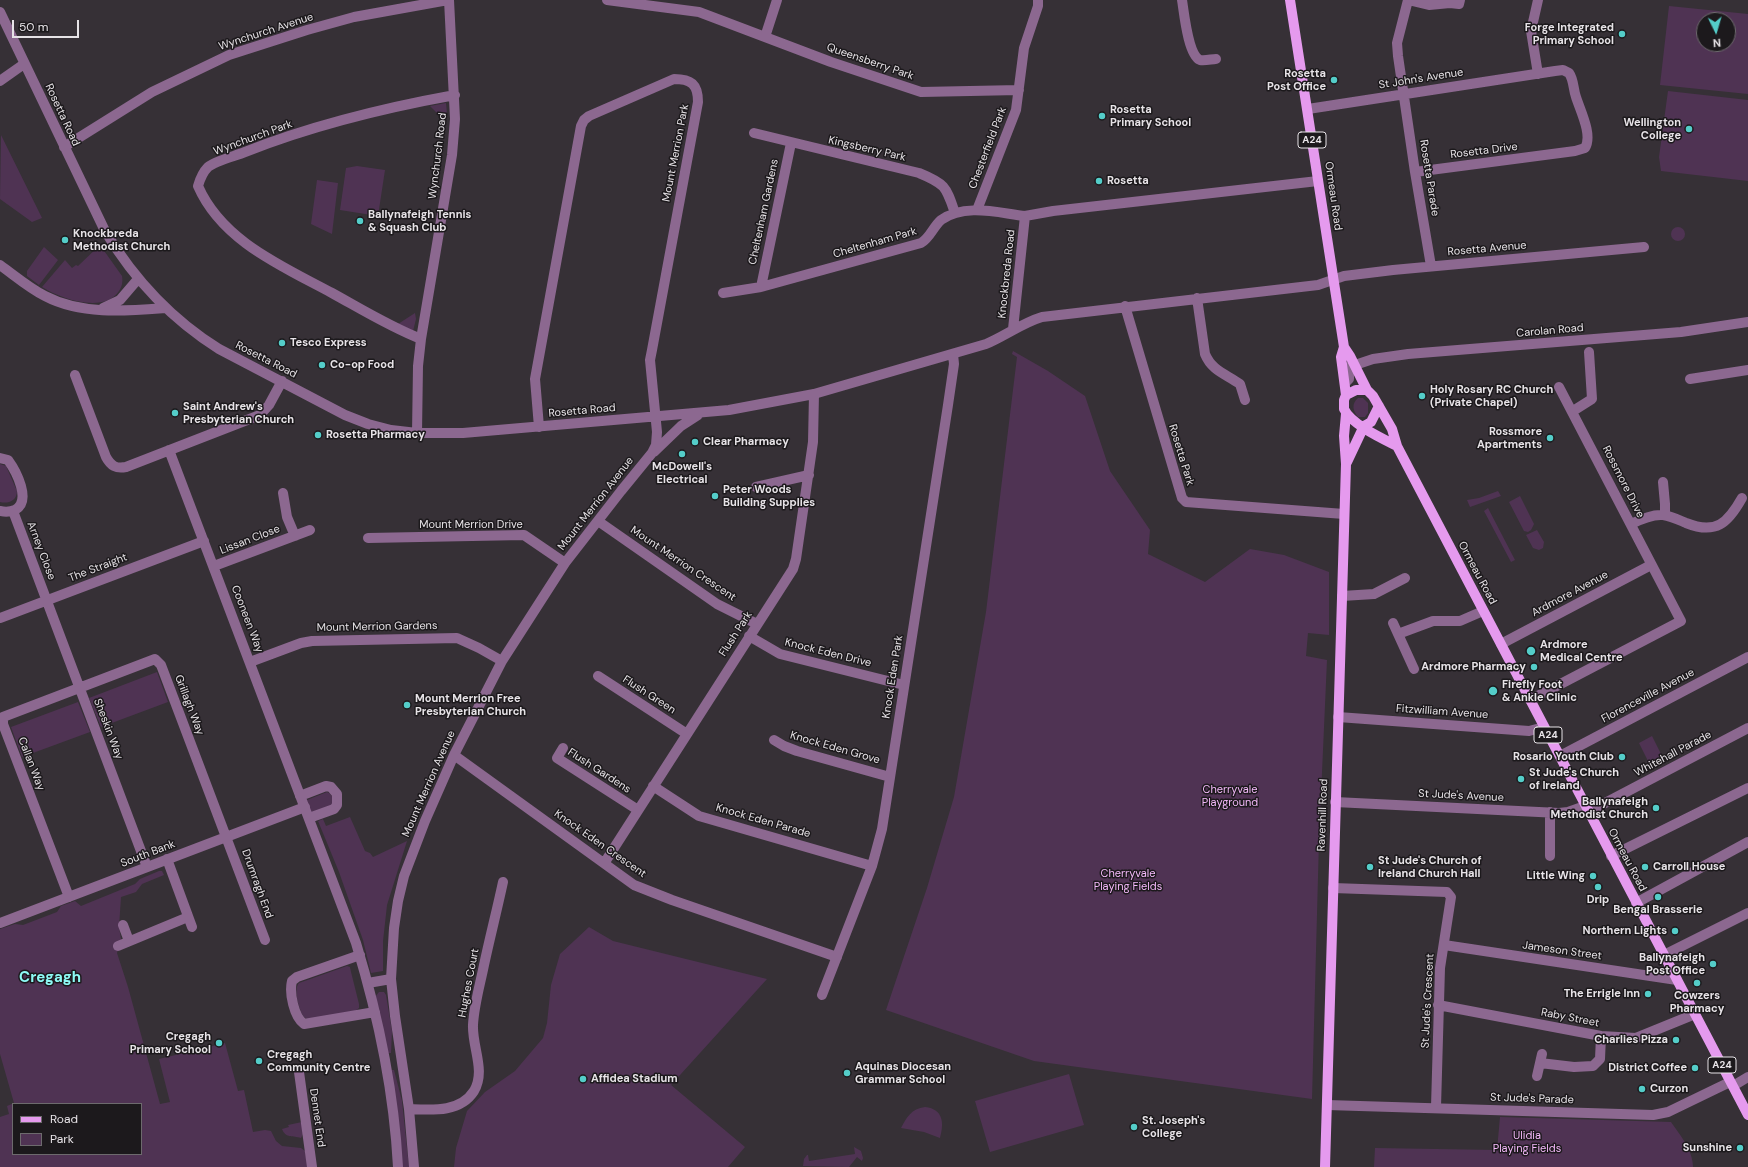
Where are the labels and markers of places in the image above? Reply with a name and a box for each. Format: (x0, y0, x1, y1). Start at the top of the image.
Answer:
place label: Forge Integrated Primary School (1525, 21, 1614, 47)
marker: Forge Integrated Primary School (1617, 29, 1627, 39)
place label: Rosetta Post Office (1267, 67, 1326, 93)
marker: Rosetta Post Office (1329, 75, 1339, 85)
place label: Rosetta Primary School (1110, 103, 1191, 129)
marker: Rosetta Primary School (1097, 111, 1107, 121)
place label: Wellington College (1623, 116, 1681, 142)
marker: Wellington College (1684, 124, 1694, 134)
place label: Rosetta (1107, 174, 1149, 188)
marker: Rosetta (1094, 176, 1104, 186)
place label: Ballynafeigh Tennis & Squash Club (368, 208, 471, 234)
marker: Ballynafeigh Tennis & Squash Club (355, 216, 365, 226)
place label: Knockbreda Methodist Church (73, 227, 170, 253)
marker: Knockbreda Methodist Church (60, 235, 70, 245)
place label: Tesco Express (290, 336, 367, 350)
marker: Tesco Express (277, 338, 287, 348)
place label: Co-op Food (330, 358, 394, 372)
marker: Co-op Food (317, 360, 327, 370)
place label: Holy Rosary RC Church (Private Chapel) (1430, 383, 1553, 409)
marker: Holy Rosary RC Church (Private Chapel) (1417, 391, 1427, 401)
place label: Saint Andrew's Presbyterian Church (183, 400, 294, 426)
marker: Saint Andrew's Presbyterian Church (170, 408, 180, 418)
place label: Rossmore Apartments (1477, 425, 1542, 451)
place label: Rosetta Pharmacy (326, 428, 425, 442)
marker: Rosetta Pharmacy (313, 430, 323, 440)
marker: Rossmore Apartments (1545, 433, 1555, 443)
place label: Clear Pharmacy (703, 435, 789, 449)
marker: Clear Pharmacy (690, 437, 700, 447)
marker: McDowell's Electrical (677, 449, 687, 459)
place label: McDowell's Electrical (652, 460, 712, 486)
place label: Peter Woods Building Supplies (723, 483, 815, 509)
marker: Peter Woods Building Supplies (710, 491, 720, 501)
place label: Ardmore Medical Centre (1540, 638, 1623, 664)
marker: Ardmore Medical Centre (1525, 645, 1537, 657)
place label: Ardmore Pharmacy (1421, 660, 1526, 674)
marker: Ardmore Pharmacy (1529, 662, 1539, 672)
place label: Firefly Foot & Ankle Clinic (1502, 678, 1577, 704)
marker: Firefly Foot & Ankle Clinic (1487, 685, 1499, 697)
place label: Mount Merrion Free Presbyterian Church (415, 692, 526, 718)
marker: Mount Merrion Free Presbyterian Church (402, 700, 412, 710)
place label: Rosario Youth Club (1513, 750, 1614, 764)
marker: Rosario Youth Club (1617, 752, 1627, 762)
place label: St Jude's Church of Ireland (1529, 766, 1619, 792)
marker: St Jude's Church of Ireland (1516, 774, 1526, 784)
place label: Ballynafeigh Methodist Church (1551, 795, 1648, 821)
marker: Ballynafeigh Methodist Church (1651, 803, 1661, 813)
place label: St Jude's Church of Ireland Church Hall (1378, 854, 1482, 880)
place label: Carroll House (1653, 860, 1725, 874)
marker: St Jude's Church of Ireland Church Hall (1365, 862, 1375, 872)
marker: Carroll House (1640, 862, 1650, 872)
place label: Little Wing (1527, 869, 1585, 883)
marker: Little Wing (1588, 871, 1598, 881)
marker: Drip (1593, 882, 1603, 892)
marker: Bengal Brasserie (1653, 892, 1663, 902)
place label: Drip (1587, 893, 1609, 907)
place label: Bengal Brasserie (1613, 903, 1703, 917)
place label: Northern Lights (1583, 924, 1667, 938)
marker: Northern Lights (1670, 926, 1680, 936)
place label: Ballynafeigh Post Office (1639, 951, 1705, 977)
marker: Ballynafeigh Post Office (1708, 959, 1718, 969)
marker: Cowzers Pharmacy (1692, 978, 1702, 988)
place label: The Errigle Inn (1564, 987, 1640, 1001)
marker: The Errigle Inn (1643, 989, 1653, 999)
place label: Cowzers Pharmacy (1670, 989, 1724, 1015)
place label: Cregagh Primary School (130, 1030, 211, 1056)
place label: Charlies Pizza (1594, 1033, 1668, 1047)
marker: Charlies Pizza (1671, 1035, 1681, 1045)
marker: Cregagh Primary School (214, 1038, 224, 1048)
place label: Cregagh Community Centre (267, 1048, 370, 1074)
marker: Cregagh Community Centre (254, 1056, 264, 1066)
place label: Aquinas Diocesan Grammar School (855, 1060, 951, 1086)
place label: District Coffee (1608, 1061, 1687, 1075)
marker: District Coffee (1690, 1063, 1700, 1073)
marker: Aquinas Diocesan Grammar School (842, 1068, 852, 1078)
place label: Affidea Stadium (591, 1072, 678, 1086)
marker: Affidea Stadium (578, 1074, 588, 1084)
place label: Curzon (1650, 1082, 1688, 1096)
marker: Curzon (1637, 1084, 1647, 1094)
place label: St. Joseph's College (1142, 1114, 1205, 1140)
marker: St. Joseph's College (1129, 1122, 1139, 1132)
place label: Sunshine (1683, 1141, 1732, 1155)
marker: Sunshine (1735, 1143, 1745, 1153)

